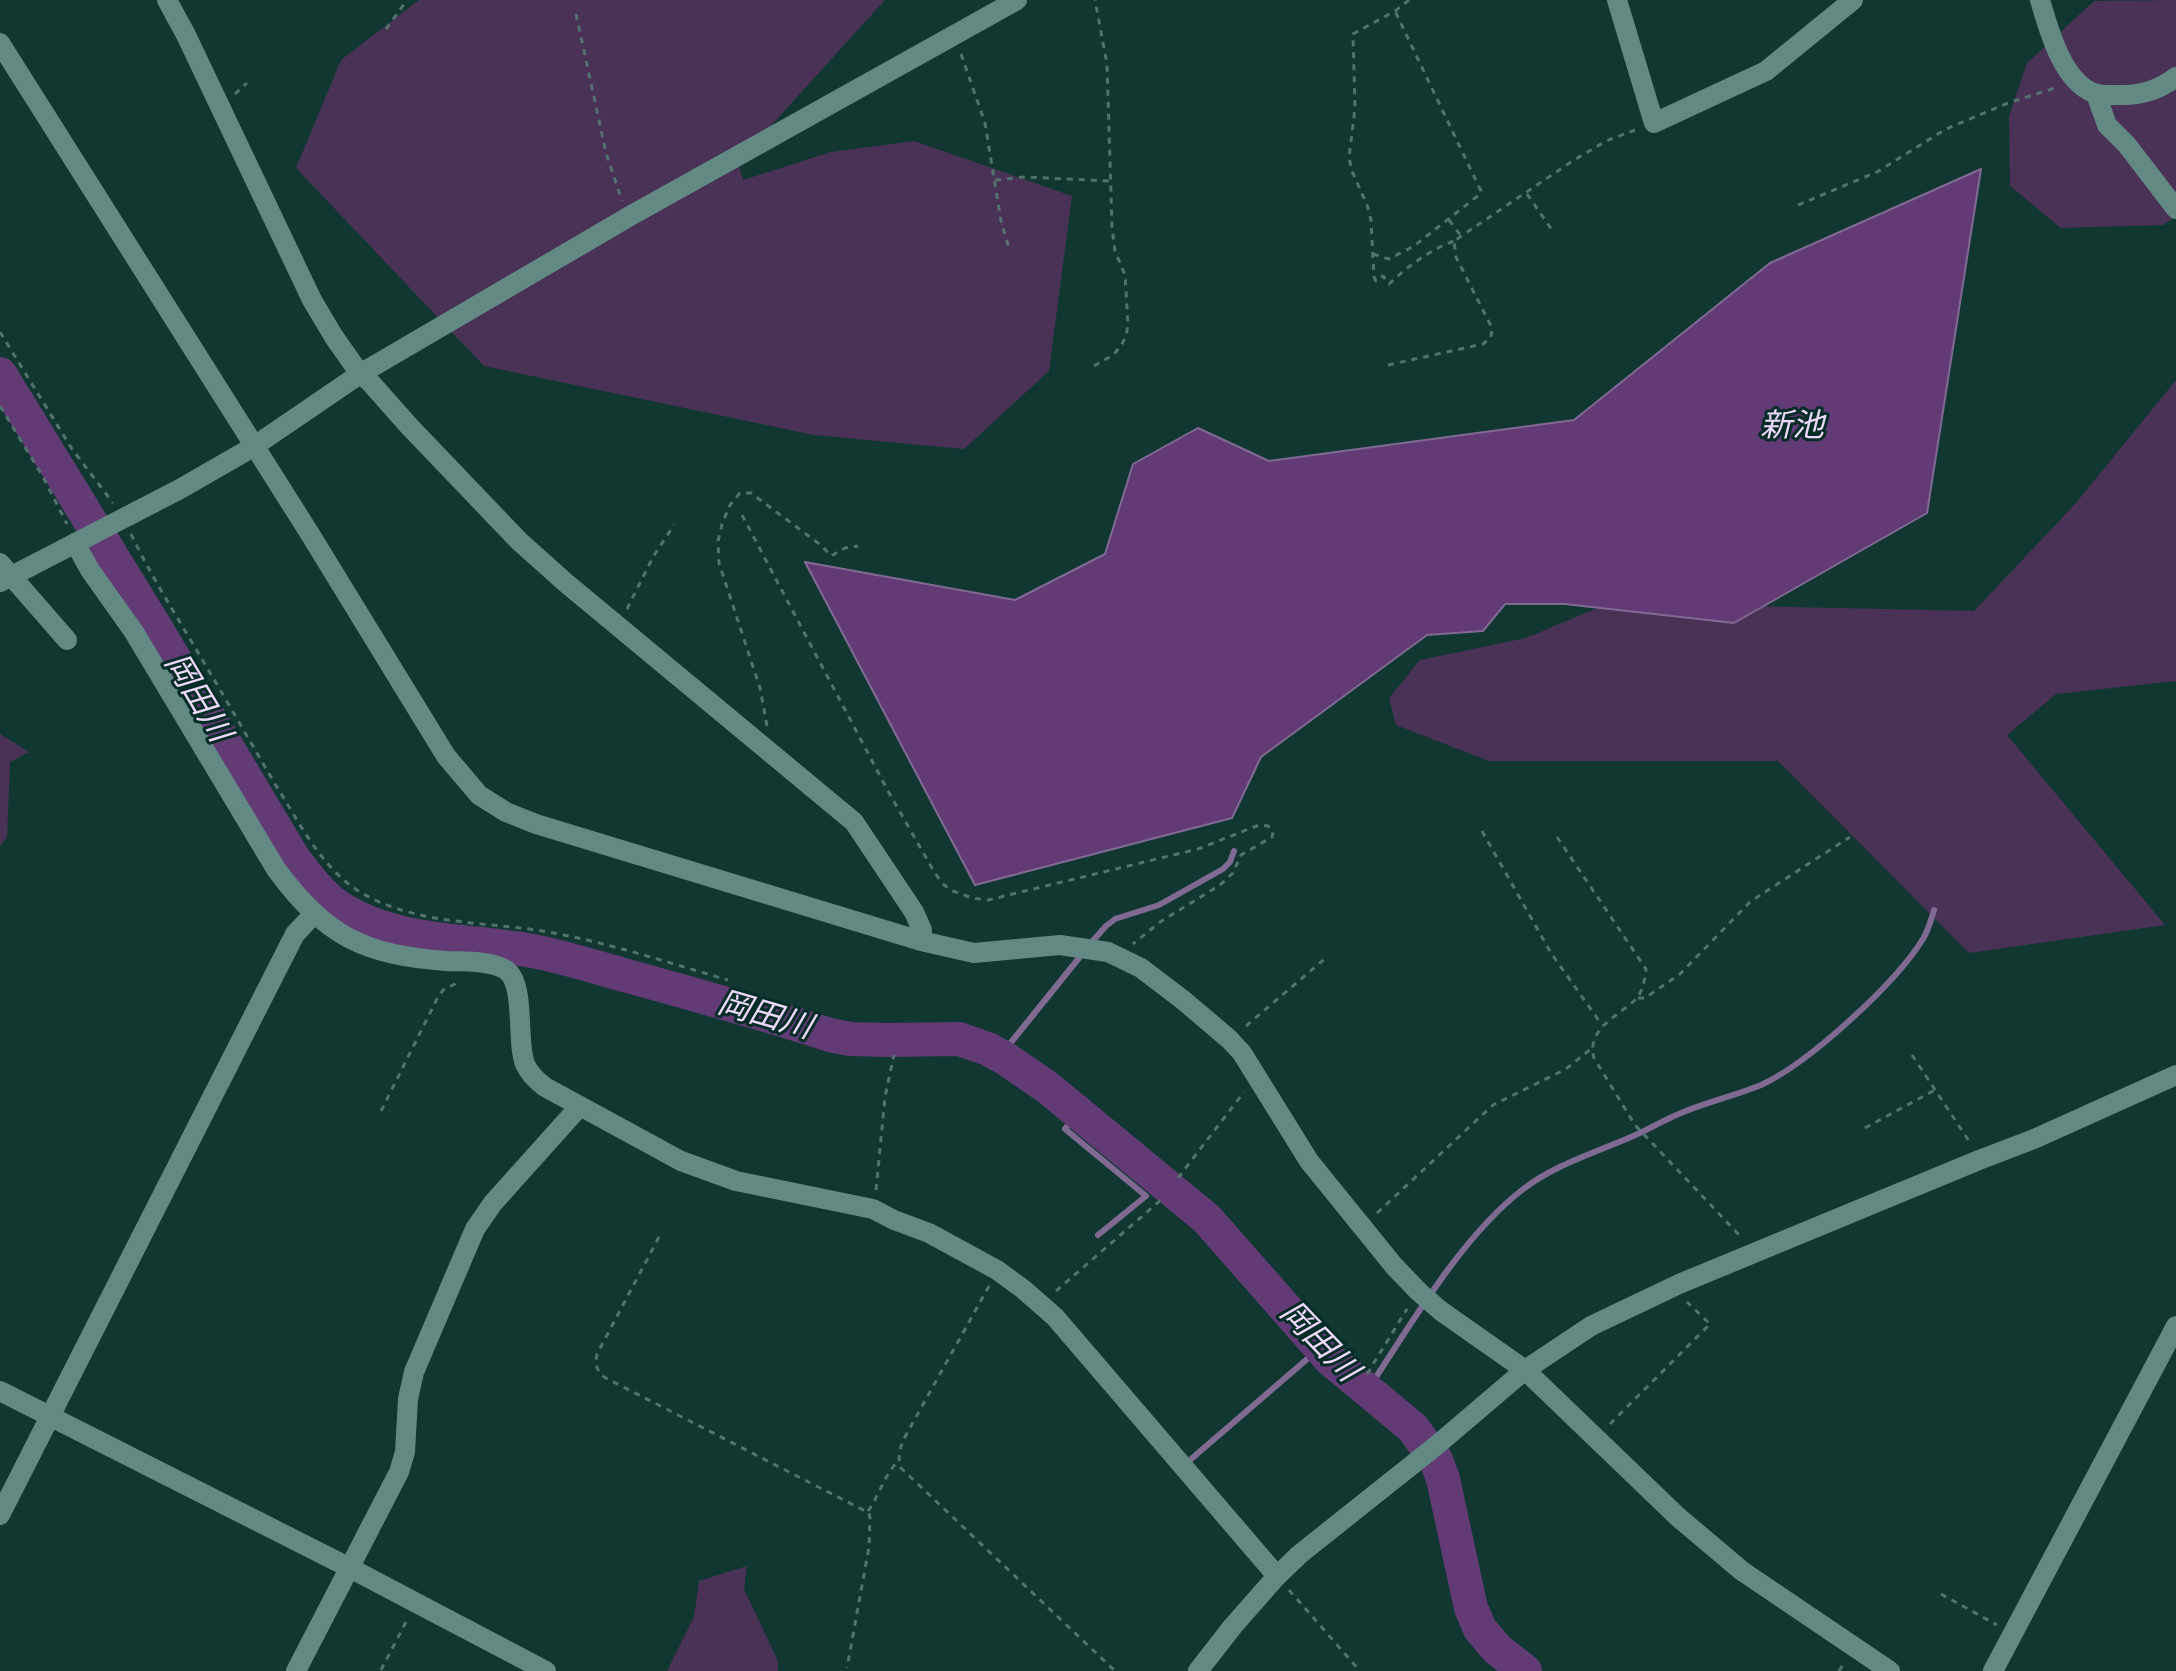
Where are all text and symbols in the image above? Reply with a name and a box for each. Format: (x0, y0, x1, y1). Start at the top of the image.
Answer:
water label: 新池 (1760, 408, 1824, 446)
water label: 岡田川 (156, 647, 238, 749)
water label: 岡田川 (714, 984, 816, 1048)
water label: 岡田川 (1272, 1294, 1366, 1390)

